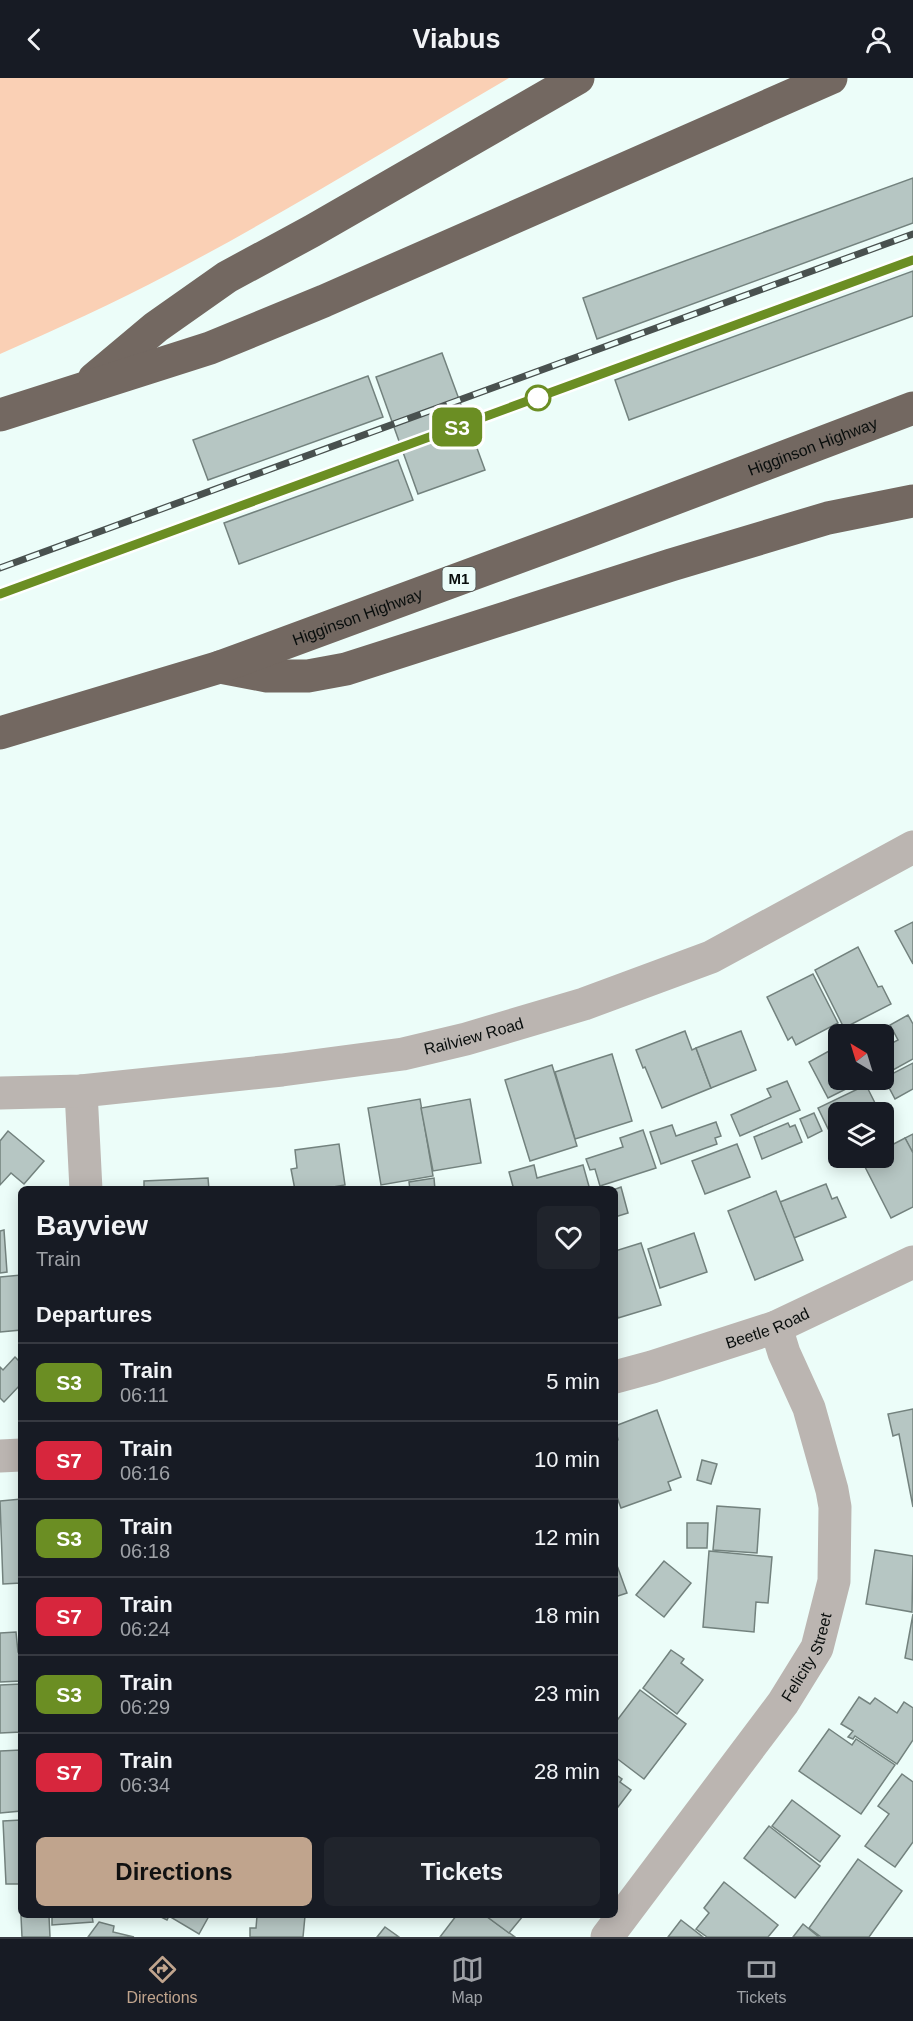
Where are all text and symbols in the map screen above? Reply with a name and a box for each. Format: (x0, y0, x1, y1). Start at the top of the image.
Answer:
icon: back (18, 23, 51, 56)
icon: person (862, 23, 895, 56)
text: Viabus (412, 24, 501, 54)
unlabelled marker (525, 385, 551, 411)
line badge: S3 (430, 408, 484, 446)
street label: Higginson Highway (746, 414, 880, 479)
text: S3 (444, 416, 470, 439)
road number: M1 (442, 567, 476, 591)
street label: Higginson Highway (290, 585, 425, 649)
street label: Railview Road (422, 1014, 525, 1058)
north arrow (828, 1024, 894, 1090)
map controls (828, 1024, 894, 1168)
button: layers (828, 1102, 894, 1168)
button: heart (537, 1206, 600, 1269)
text: Bayview (36, 1210, 148, 1241)
text: Train (36, 1248, 81, 1270)
text: Departures (36, 1302, 152, 1327)
street label: Beetle Road (723, 1305, 812, 1352)
text: Train (120, 1358, 173, 1383)
text: 5 min (546, 1369, 600, 1394)
text: S3 (56, 1371, 82, 1394)
text: 06:11 (120, 1384, 169, 1406)
text: Train (120, 1436, 173, 1461)
text: 10 min (534, 1447, 600, 1472)
text: S7 (56, 1449, 82, 1472)
text: 06:16 (120, 1462, 170, 1484)
text: Train (120, 1514, 173, 1539)
text: 12 min (534, 1525, 600, 1550)
text: S3 (56, 1527, 82, 1550)
text: 06:18 (120, 1540, 170, 1562)
text: Train (120, 1592, 173, 1617)
text: 18 min (534, 1603, 600, 1628)
text: S7 (56, 1605, 82, 1628)
street label: Felicity Street (778, 1611, 835, 1705)
text: 06:24 (120, 1618, 170, 1640)
text: Train (120, 1670, 173, 1695)
text: 23 min (534, 1681, 600, 1706)
text: S3 (56, 1683, 82, 1706)
text: 06:29 (120, 1696, 170, 1718)
text: Train (120, 1748, 173, 1773)
text: 28 min (534, 1759, 600, 1784)
text: S7 (56, 1761, 82, 1784)
text: 06:34 (120, 1774, 170, 1796)
button: Directions (36, 1837, 312, 1906)
button: Tickets (324, 1837, 600, 1906)
tab: Directions (126, 1953, 198, 2007)
tab: Map (451, 1953, 484, 2007)
tab: Tickets (736, 1953, 787, 2007)

